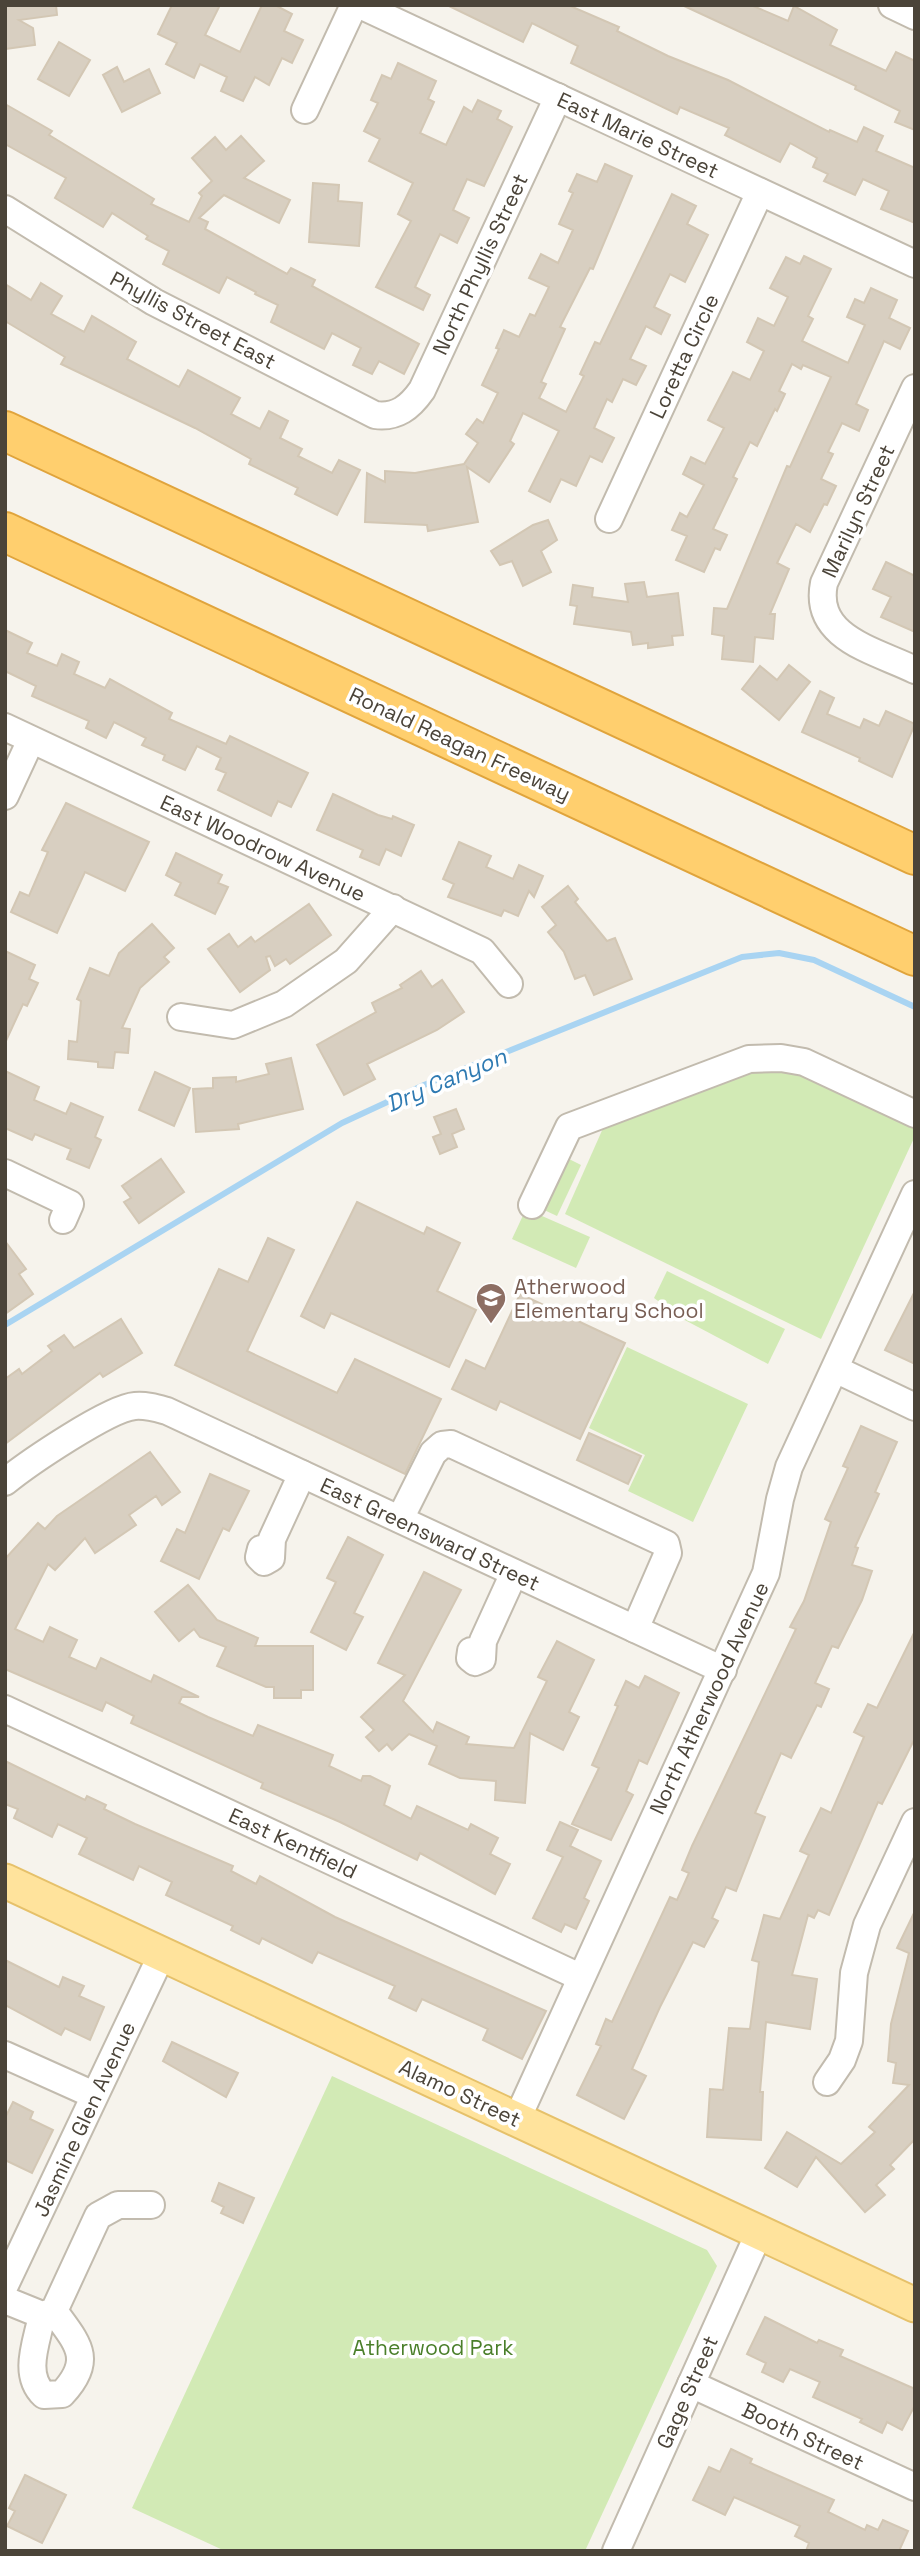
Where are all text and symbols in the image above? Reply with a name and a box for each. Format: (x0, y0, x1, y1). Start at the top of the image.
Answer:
street label: East Marie Street (553, 86, 723, 184)
street label: North Phyllis Street (426, 169, 534, 359)
street label: Phyllis Street East (105, 265, 281, 375)
street label: Loretta Circle (643, 289, 725, 423)
street label: Marilyn Street (815, 440, 901, 582)
street label: Ronald Reagan Freeway (345, 681, 575, 807)
street label: East Woodrow Avenue (156, 789, 370, 907)
water label: Dry Canyon (381, 1041, 512, 1119)
place label: Atherwood Elementary School (514, 1273, 704, 1324)
school or university icon: Atherwood Elementary School (474, 1281, 508, 1325)
street label: East Greensward Street (316, 1471, 544, 1597)
street label: North Atherwood Avenue (643, 1577, 775, 1819)
street label: East Kentfield (224, 1801, 362, 1885)
street label: Jasmine Glen Avenue (27, 2017, 141, 2221)
street label: Alamo Street (395, 2053, 525, 2133)
street label: Gage Street (650, 2331, 724, 2453)
park label: Atherwood Park (353, 2334, 513, 2361)
street label: Booth Street (738, 2396, 868, 2476)

